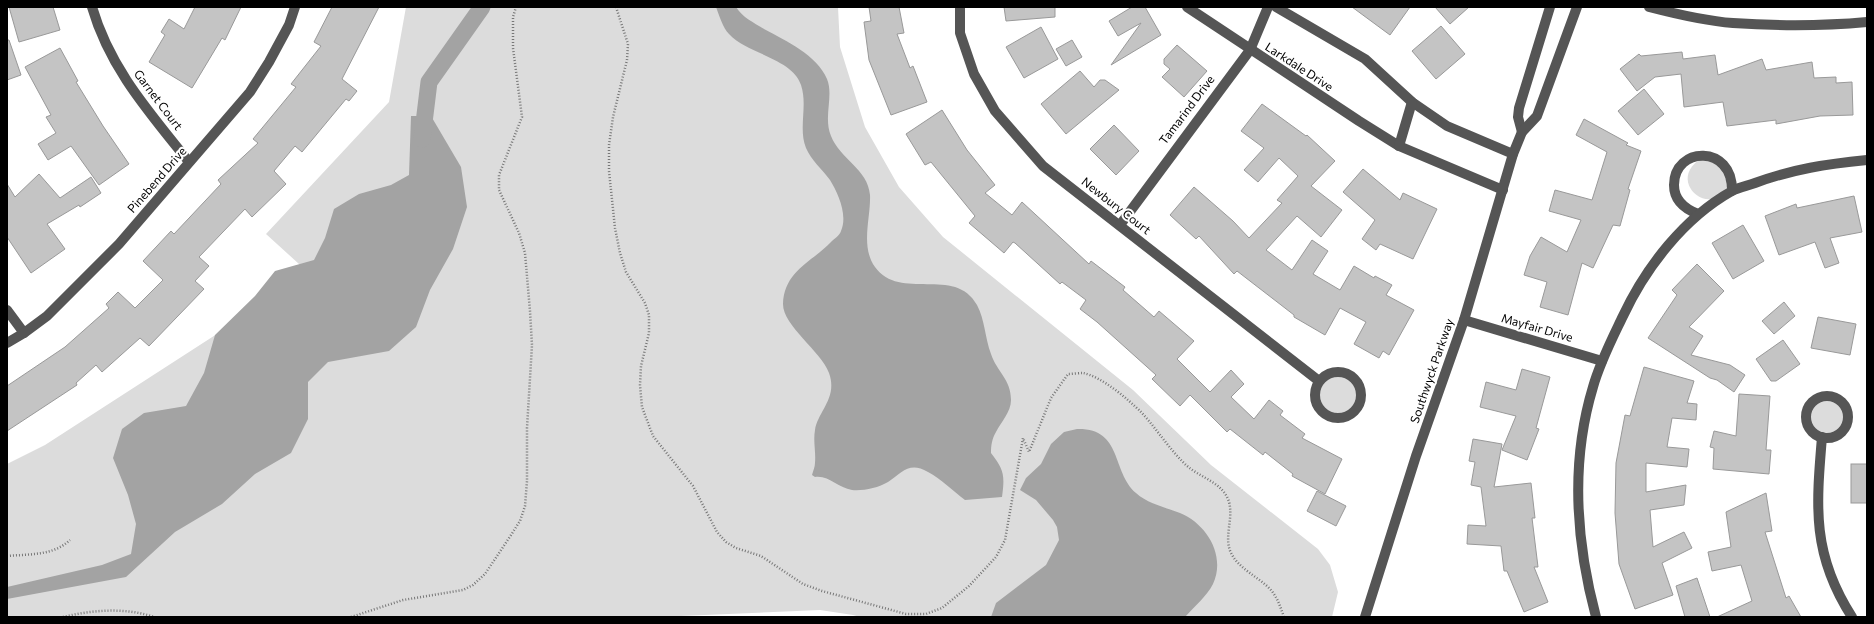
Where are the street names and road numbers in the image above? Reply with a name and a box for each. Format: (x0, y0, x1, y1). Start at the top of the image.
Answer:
street label: Larkdale Drive (1263, 39, 1336, 93)
street label: Garnet Court (132, 66, 186, 132)
street label: Tamarind Drive (1156, 72, 1217, 147)
street label: Pinebend Drive (124, 144, 189, 215)
street label: Newbury Court (1079, 174, 1154, 237)
street label: Mayfair Drive (1500, 310, 1575, 344)
street label: Southwyck Parkway (1407, 316, 1456, 425)

